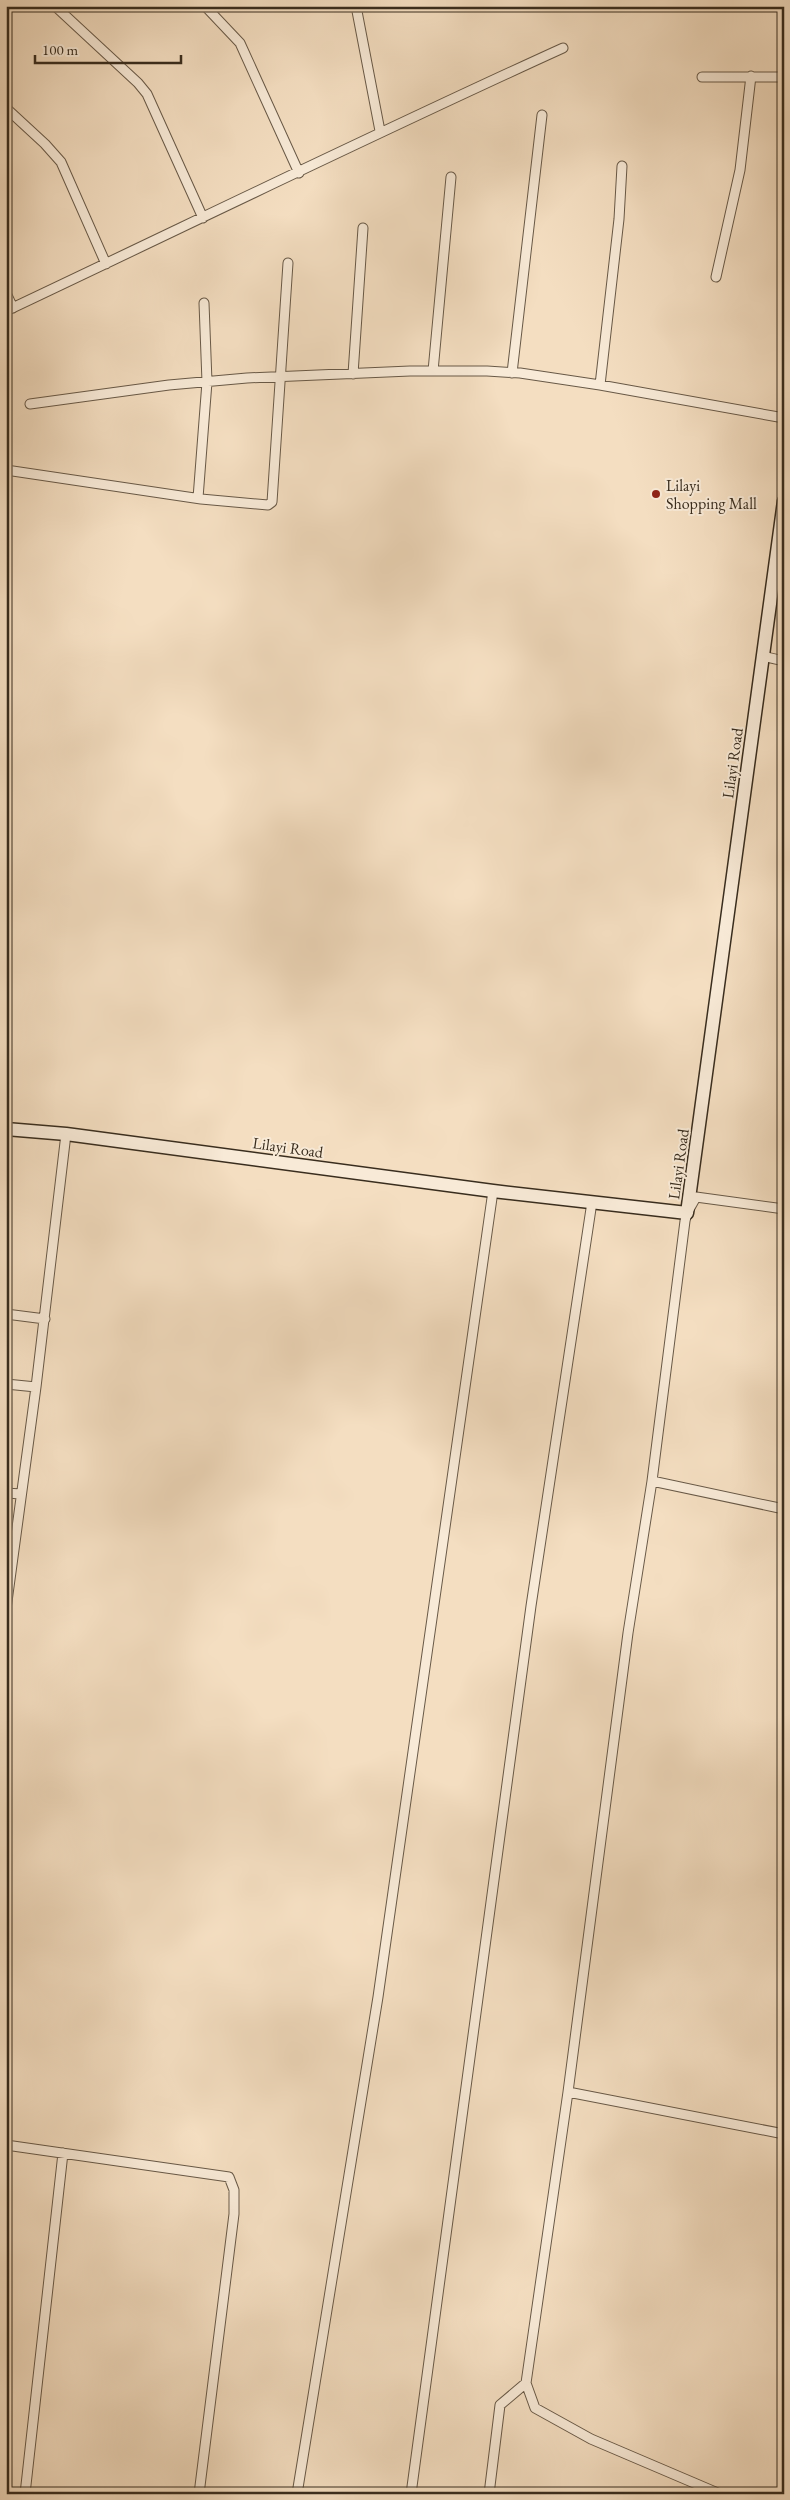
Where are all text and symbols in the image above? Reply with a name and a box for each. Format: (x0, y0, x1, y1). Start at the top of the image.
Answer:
scale bar (35, 32, 181, 64)
text: 100 m (42, 40, 79, 59)
place label: Lilayi Shopping Mall (666, 475, 757, 514)
marker: Lilayi Shopping Mall (650, 488, 662, 500)
street label: Lilayi Road (717, 726, 748, 800)
street label: Lilayi Road (663, 1127, 694, 1201)
street label: Lilayi Road (251, 1132, 325, 1163)

